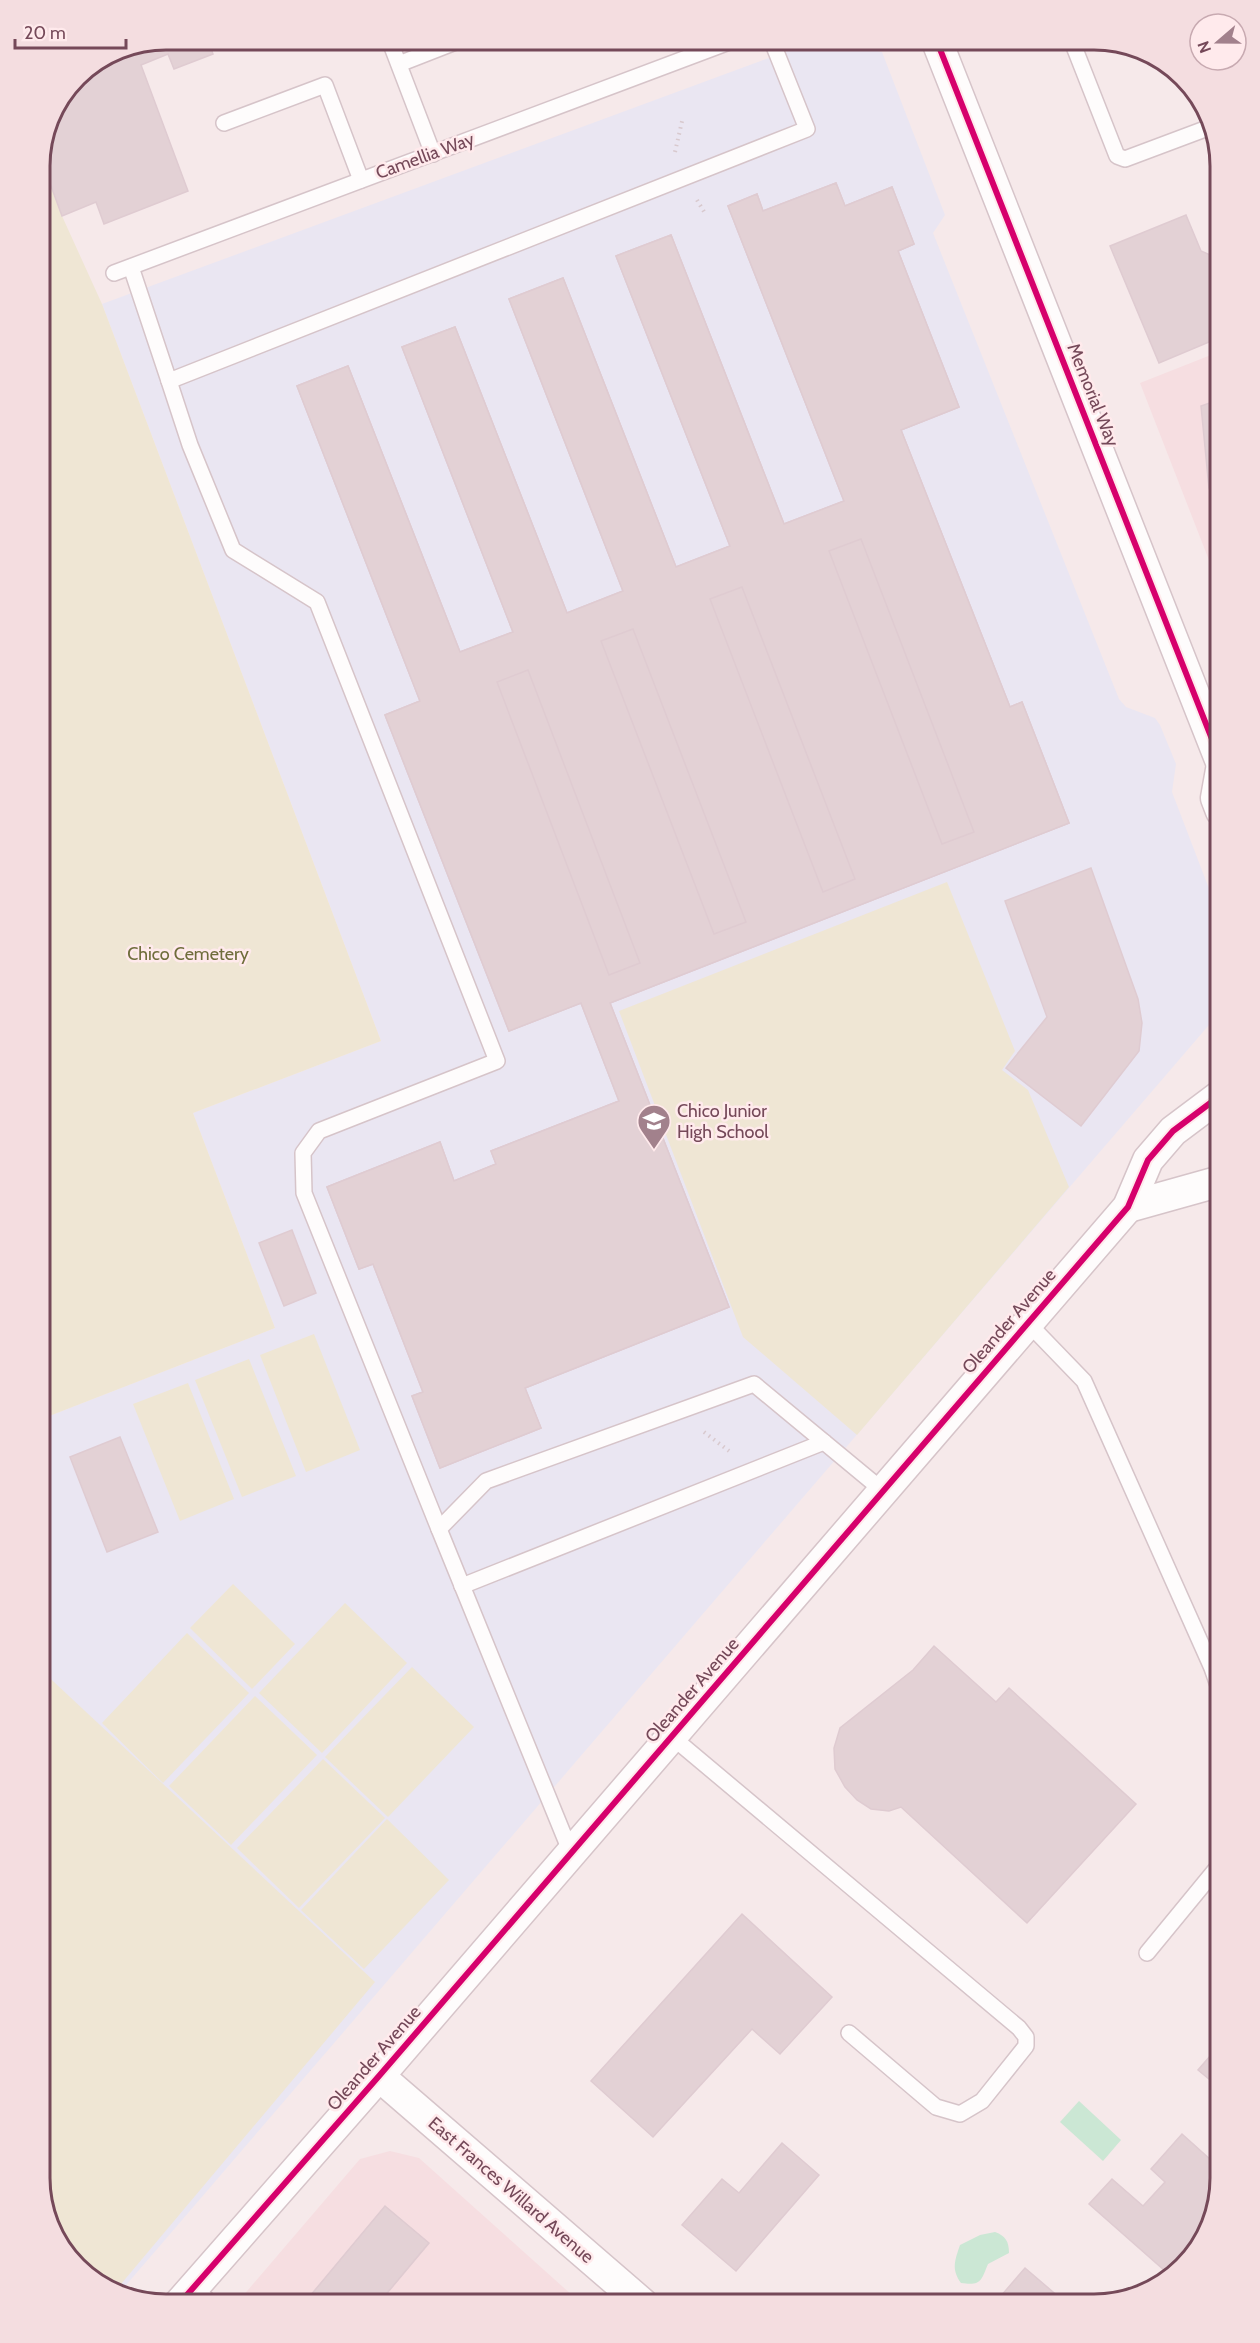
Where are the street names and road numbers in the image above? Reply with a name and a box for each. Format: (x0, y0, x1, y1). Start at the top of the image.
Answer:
street label: Camellia Way (373, 128, 477, 184)
street label: Memorial Way (1062, 340, 1124, 450)
street label: Oleander Avenue (957, 1264, 1061, 1378)
street label: Oleander Avenue (640, 1633, 744, 1747)
street label: Oleander Avenue (322, 2001, 426, 2115)
street label: East Frances Willard Avenue (424, 2112, 598, 2268)

